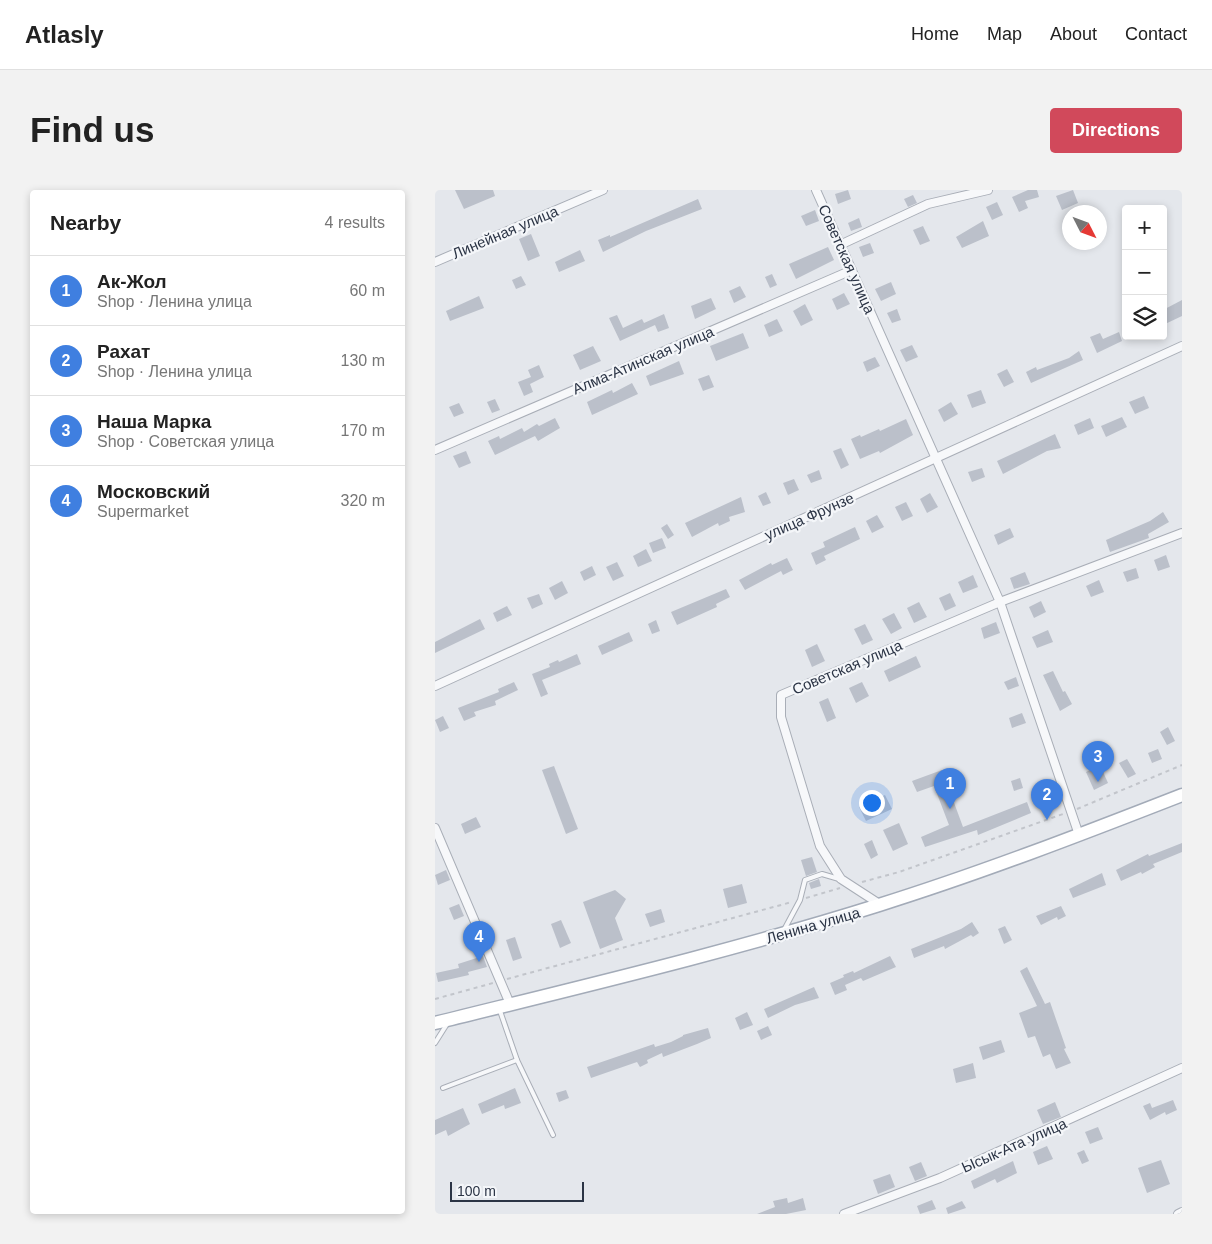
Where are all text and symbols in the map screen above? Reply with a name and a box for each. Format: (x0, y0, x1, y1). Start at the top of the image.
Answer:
text: Atlasly (25, 21, 104, 48)
text: Home (911, 24, 959, 44)
text: Map (987, 24, 1022, 44)
text: About (1050, 24, 1097, 44)
text: Contact (1125, 24, 1187, 44)
button: Directions (1050, 108, 1182, 153)
text: Find us (30, 110, 154, 149)
street label: Линейная улица (449, 202, 561, 262)
street label: Советская улица (815, 202, 879, 317)
north arrow (1062, 205, 1107, 250)
map controls (1122, 205, 1167, 340)
button: + (1122, 205, 1167, 250)
text: Nearby (50, 211, 121, 234)
text: 4 results (325, 214, 385, 231)
button: − (1122, 250, 1167, 295)
text: Ак-Жол (97, 271, 167, 292)
text: 1 (62, 282, 70, 299)
text: 60 m (349, 282, 385, 299)
text: Shop · Ленина улица (97, 293, 252, 310)
button: layers (1122, 295, 1167, 340)
street label: Алма-Атинская улица (570, 322, 717, 397)
text: Рахат (97, 341, 150, 362)
text: 2 (62, 352, 70, 369)
text: 130 m (341, 352, 385, 369)
text: Shop · Ленина улица (97, 363, 252, 380)
text: Наша Марка (97, 411, 211, 432)
text: 3 (62, 422, 70, 439)
text: 170 m (341, 422, 385, 439)
text: Shop · Советская улица (97, 433, 274, 450)
text: Московский (97, 481, 210, 502)
street label: улица Фрунзе (762, 489, 856, 543)
text: 4 (62, 492, 70, 509)
text: 320 m (341, 492, 385, 509)
text: Supermarket (97, 503, 189, 520)
street label: Советская улица (789, 636, 905, 698)
pin: 3 (1082, 741, 1114, 782)
pin: 1 (934, 768, 966, 809)
pin: 2 (1031, 779, 1063, 820)
your location (859, 790, 885, 816)
street label: Ленина улица (764, 903, 863, 947)
pin: 4 (463, 921, 495, 962)
street label: Ысык-Ата улица (959, 1114, 1070, 1176)
scale bar (450, 1179, 584, 1202)
text: 100 m (457, 1183, 496, 1199)

